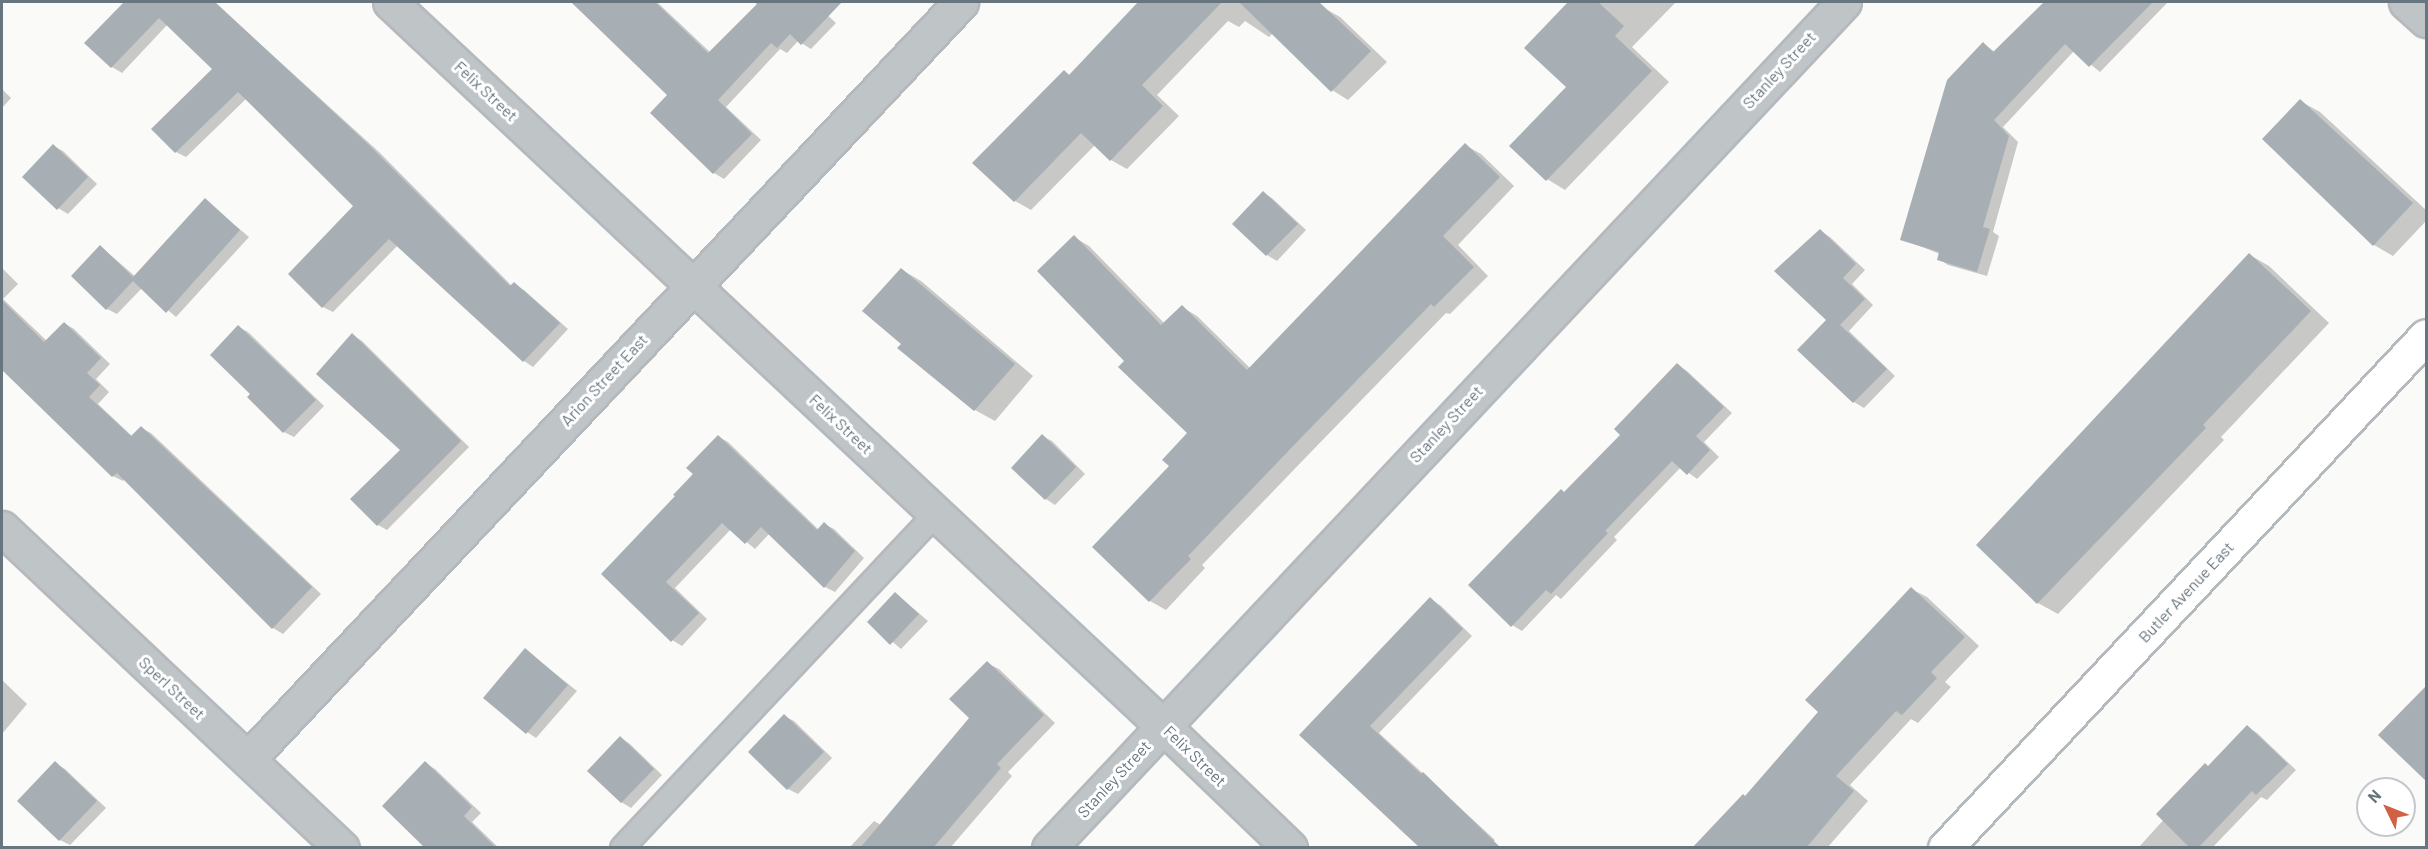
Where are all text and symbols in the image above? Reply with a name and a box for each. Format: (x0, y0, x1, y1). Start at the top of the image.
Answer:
street label: Stanley Street (1738, 28, 1820, 112)
street label: Felix Street (450, 57, 522, 125)
street label: Arion Street East (557, 330, 651, 430)
street label: Stanley Street (1405, 382, 1487, 466)
street label: Felix Street (805, 390, 877, 458)
street label: Butler Avenue East (2134, 538, 2238, 646)
street label: Sperl Street (135, 653, 209, 723)
street label: Felix Street (1160, 722, 1230, 790)
street label: Stanley Street (1073, 737, 1155, 821)
north arrow (2356, 777, 2416, 837)
text: N (2363, 785, 2385, 806)

